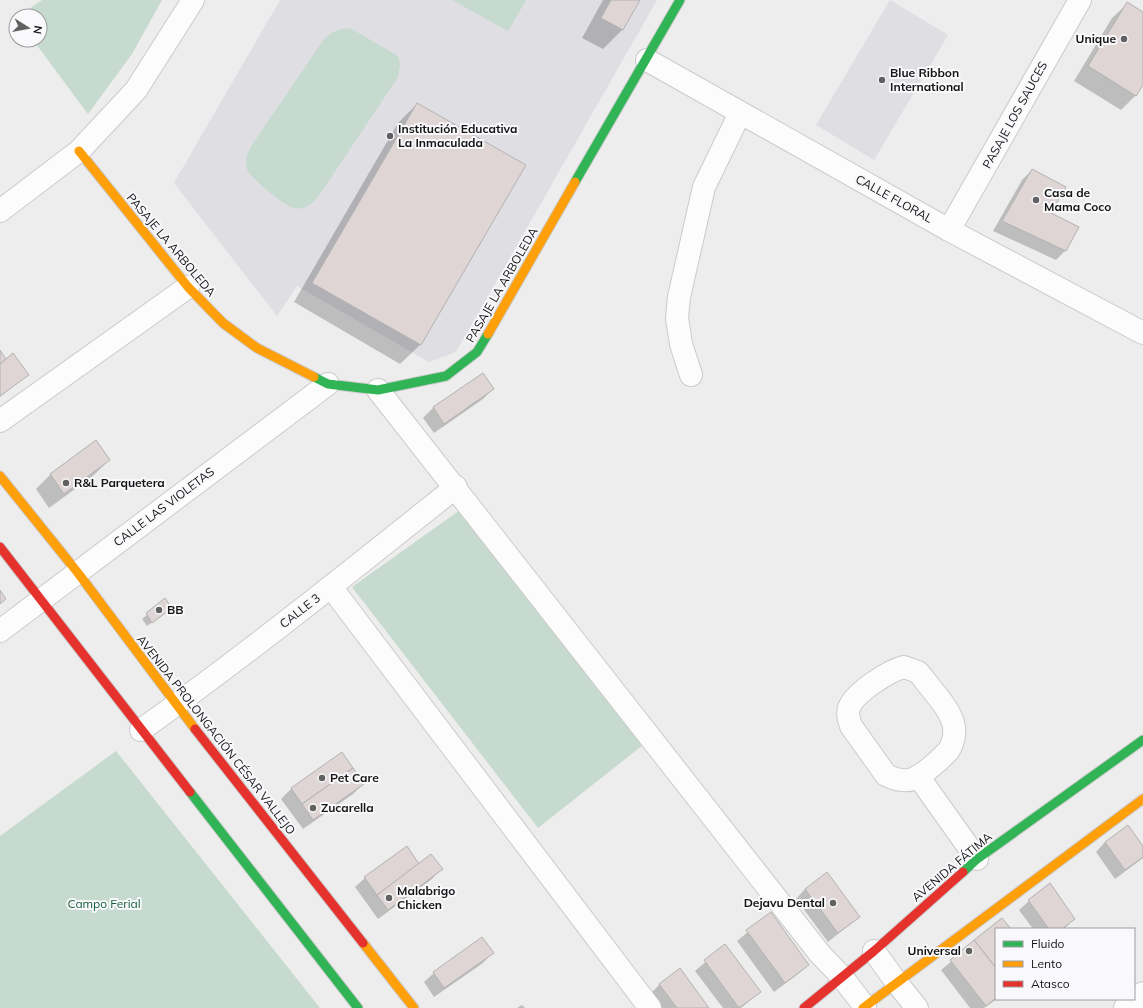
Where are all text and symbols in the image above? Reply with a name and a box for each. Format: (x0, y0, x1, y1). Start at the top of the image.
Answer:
north arrow (8, 8, 48, 48)
text: N (30, 24, 45, 35)
place label: Unique (1076, 31, 1116, 46)
marker: Unique (1119, 34, 1129, 44)
street label: PASAJE LOS SAUCES (979, 59, 1050, 171)
place label: Blue Ribbon International (890, 65, 964, 94)
marker: Blue Ribbon International (877, 75, 887, 85)
place label: Institución Educativa La Inmaculada (398, 121, 517, 150)
marker: Institución Educativa La Inmaculada (385, 131, 395, 141)
street label: CALLE FLORAL (853, 171, 936, 226)
place label: Casa de Mama Coco (1044, 185, 1111, 214)
street label: PASAJE LA ARBOLEDA (124, 190, 219, 300)
marker: Casa de Mama Coco (1031, 195, 1041, 205)
street label: PASAJE LA ARBOLEDA (462, 224, 541, 345)
street label: CALLE LAS VIOLETAS (110, 464, 217, 549)
place label: R&L Parquetera (74, 475, 165, 490)
marker: R&L Parquetera (61, 478, 71, 488)
street label: CALLE 3 (276, 590, 323, 631)
place label: BB (167, 602, 184, 617)
marker: BB (154, 605, 164, 615)
street label: AVENIDA PROLONGACIÓN CÉSAR VALLEJO (134, 632, 299, 837)
place label: Pet Care (330, 770, 379, 785)
marker: Pet Care (317, 773, 327, 783)
place label: Zucarella (321, 800, 374, 815)
marker: Zucarella (308, 803, 318, 813)
street label: AVENIDA FÁTIMA (909, 829, 995, 904)
place label: Malabrigo Chicken (397, 883, 455, 912)
marker: Malabrigo Chicken (384, 893, 394, 903)
place label: Dejavu Dental (744, 895, 825, 910)
park label: Campo Ferial (67, 896, 141, 911)
marker: Dejavu Dental (828, 898, 838, 908)
legend (995, 928, 1135, 1000)
text: Fluido (1031, 936, 1065, 951)
place label: Universal (908, 943, 961, 958)
marker: Universal (964, 946, 974, 956)
text: Lento (1031, 956, 1062, 971)
text: Atasco (1031, 976, 1070, 991)

